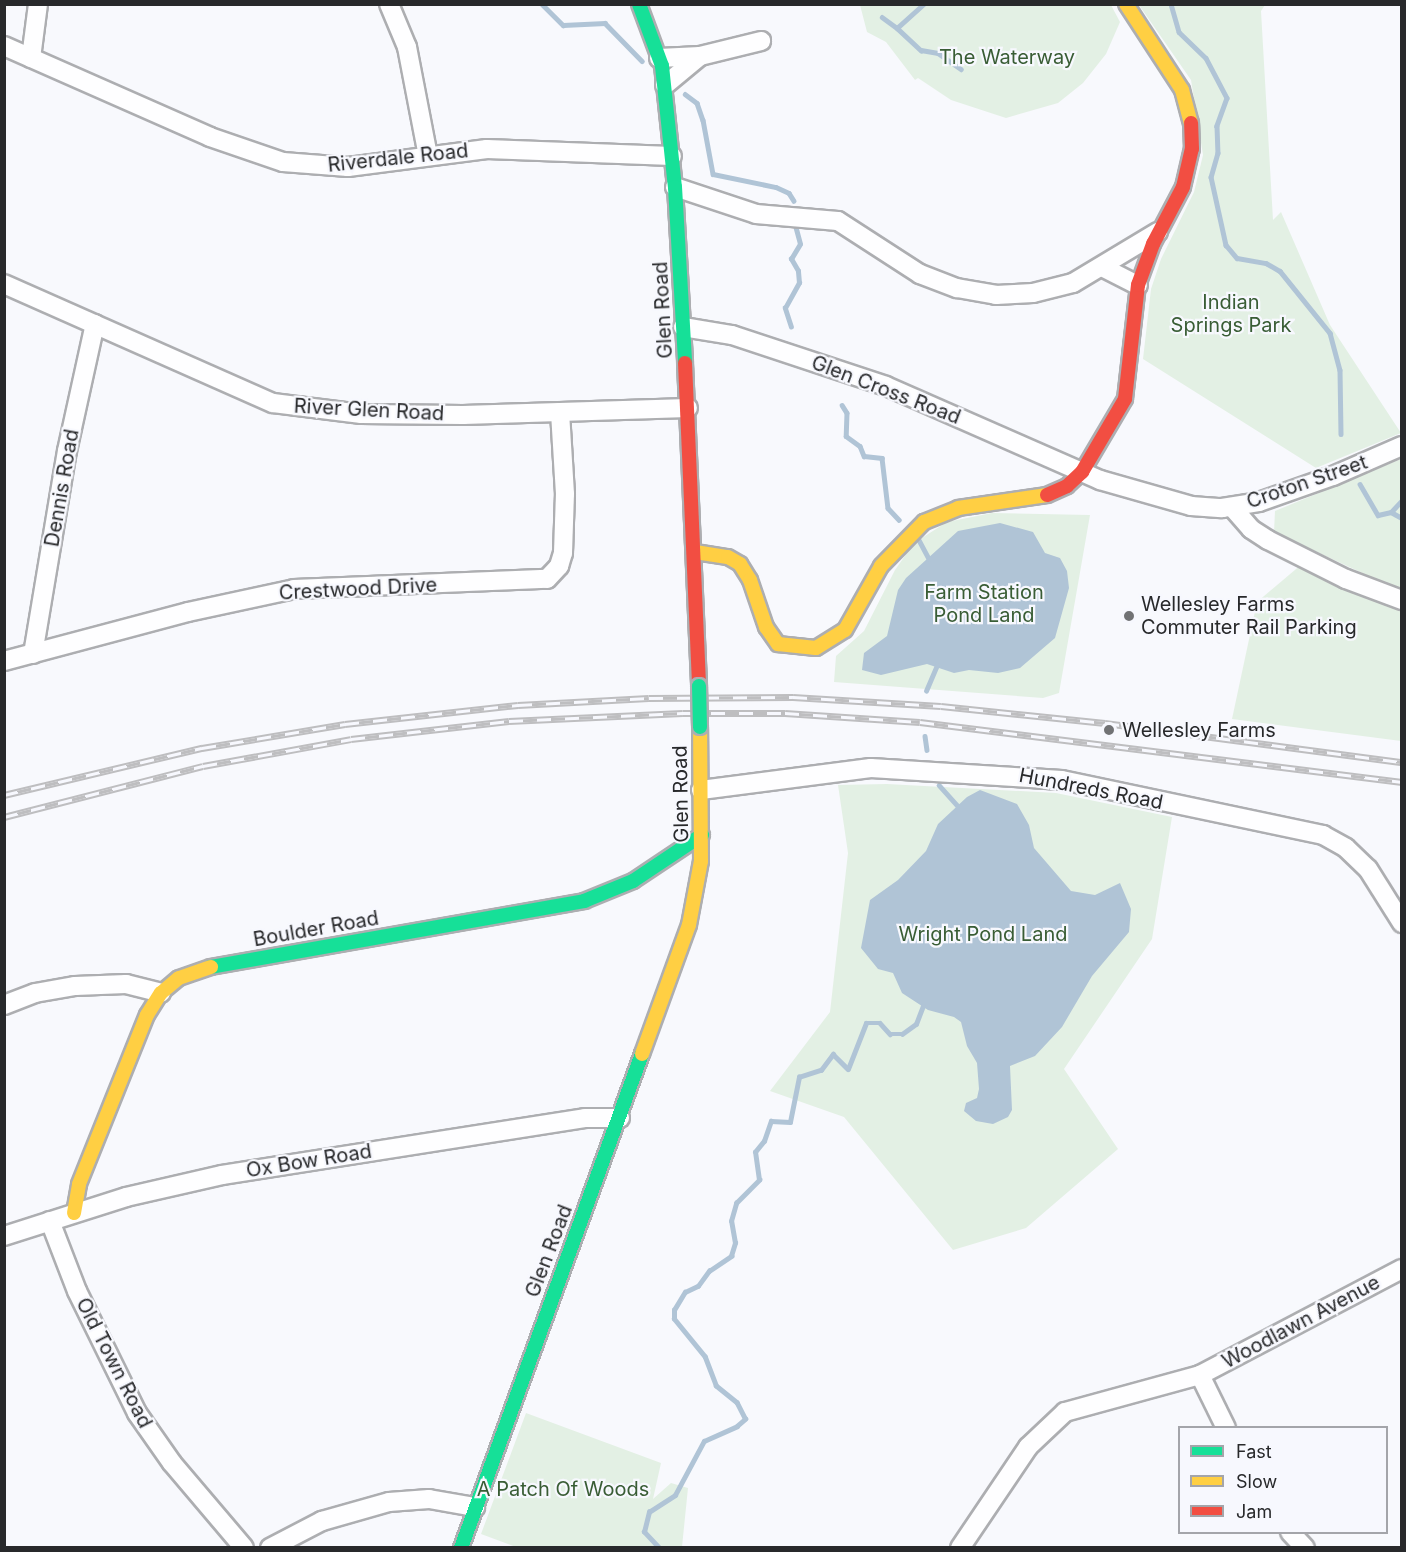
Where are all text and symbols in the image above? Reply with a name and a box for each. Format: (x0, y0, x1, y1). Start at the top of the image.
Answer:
park label: The Waterway (939, 45, 1075, 69)
street label: Riverdale Road (326, 139, 470, 177)
street label: Glen Road (648, 261, 678, 359)
park label: Indian Springs Park (1171, 291, 1291, 338)
street label: Glen Cross Road (808, 351, 964, 429)
street label: River Glen Road (293, 394, 445, 426)
street label: Dennis Road (40, 427, 84, 549)
street label: Croton Street (1244, 450, 1370, 514)
street label: Crestwood Drive (278, 573, 438, 605)
park label: Farm Station Pond Land (924, 580, 1044, 627)
place label: Wellesley Farms Commuter Rail Parking (1141, 592, 1357, 639)
marker: Wellesley Farms Commuter Rail Parking (1122, 609, 1136, 623)
place label: Wellesley Farms (1122, 718, 1276, 742)
marker: Wellesley Farms (1100, 721, 1118, 739)
street label: Glen Road (668, 745, 694, 843)
street label: Hundreds Road (1017, 763, 1165, 815)
street label: Boulder Road (251, 906, 381, 952)
park label: Wright Pond Land (899, 922, 1067, 946)
street label: Ox Bow Road (245, 1139, 373, 1183)
street label: Glen Road (520, 1201, 578, 1301)
street label: Woodlawn Avenue (1218, 1270, 1384, 1374)
street label: Old Town Road (71, 1294, 157, 1432)
legend (1178, 1426, 1388, 1534)
text: Fast (1236, 1441, 1272, 1462)
text: Slow (1236, 1471, 1277, 1492)
park label: A Patch Of Woods (477, 1477, 649, 1501)
text: Jam (1236, 1501, 1272, 1522)

